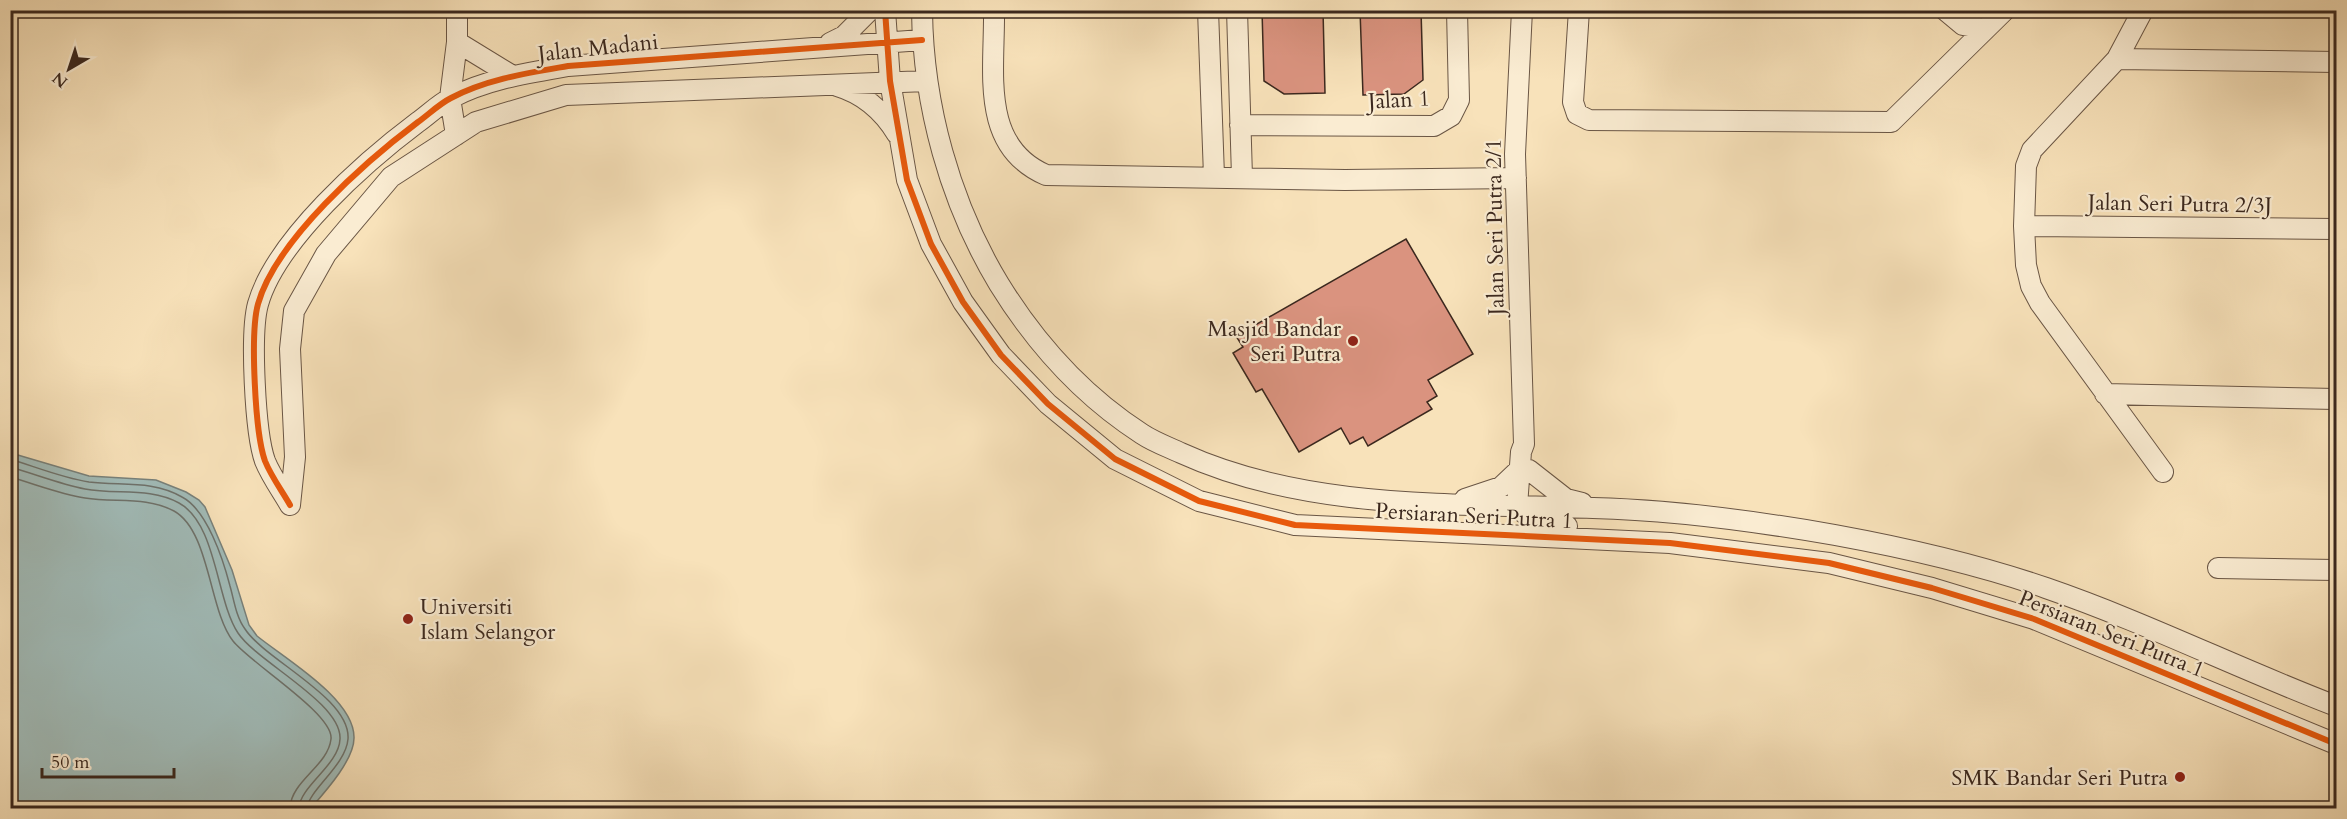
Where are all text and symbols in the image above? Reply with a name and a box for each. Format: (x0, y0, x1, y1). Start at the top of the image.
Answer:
street label: Jalan Madani (534, 27, 660, 70)
north arrow (39, 39, 99, 99)
text: N (48, 67, 73, 93)
street label: Jalan 1 (1364, 83, 1431, 117)
street label: Jalan Seri Putra 2/1 (1478, 138, 1512, 319)
street label: Jalan Seri Putra 2/3J (2085, 187, 2272, 221)
place label: Masjid Bandar Seri Putra (1207, 314, 1342, 369)
marker: Masjid Bandar Seri Putra (1346, 334, 1360, 348)
street label: Persiaran Seri Putra 1 (1374, 496, 1574, 536)
street label: Persiaran Seri Putra 1 (2014, 583, 2209, 685)
place label: Universiti Islam Selangor (420, 592, 556, 647)
marker: Universiti Islam Selangor (401, 612, 415, 626)
scale bar (42, 741, 174, 779)
text: 50 m (51, 750, 90, 775)
place label: SMK Bandar Seri Putra (1951, 763, 2168, 793)
marker: SMK Bandar Seri Putra (2173, 770, 2187, 784)

